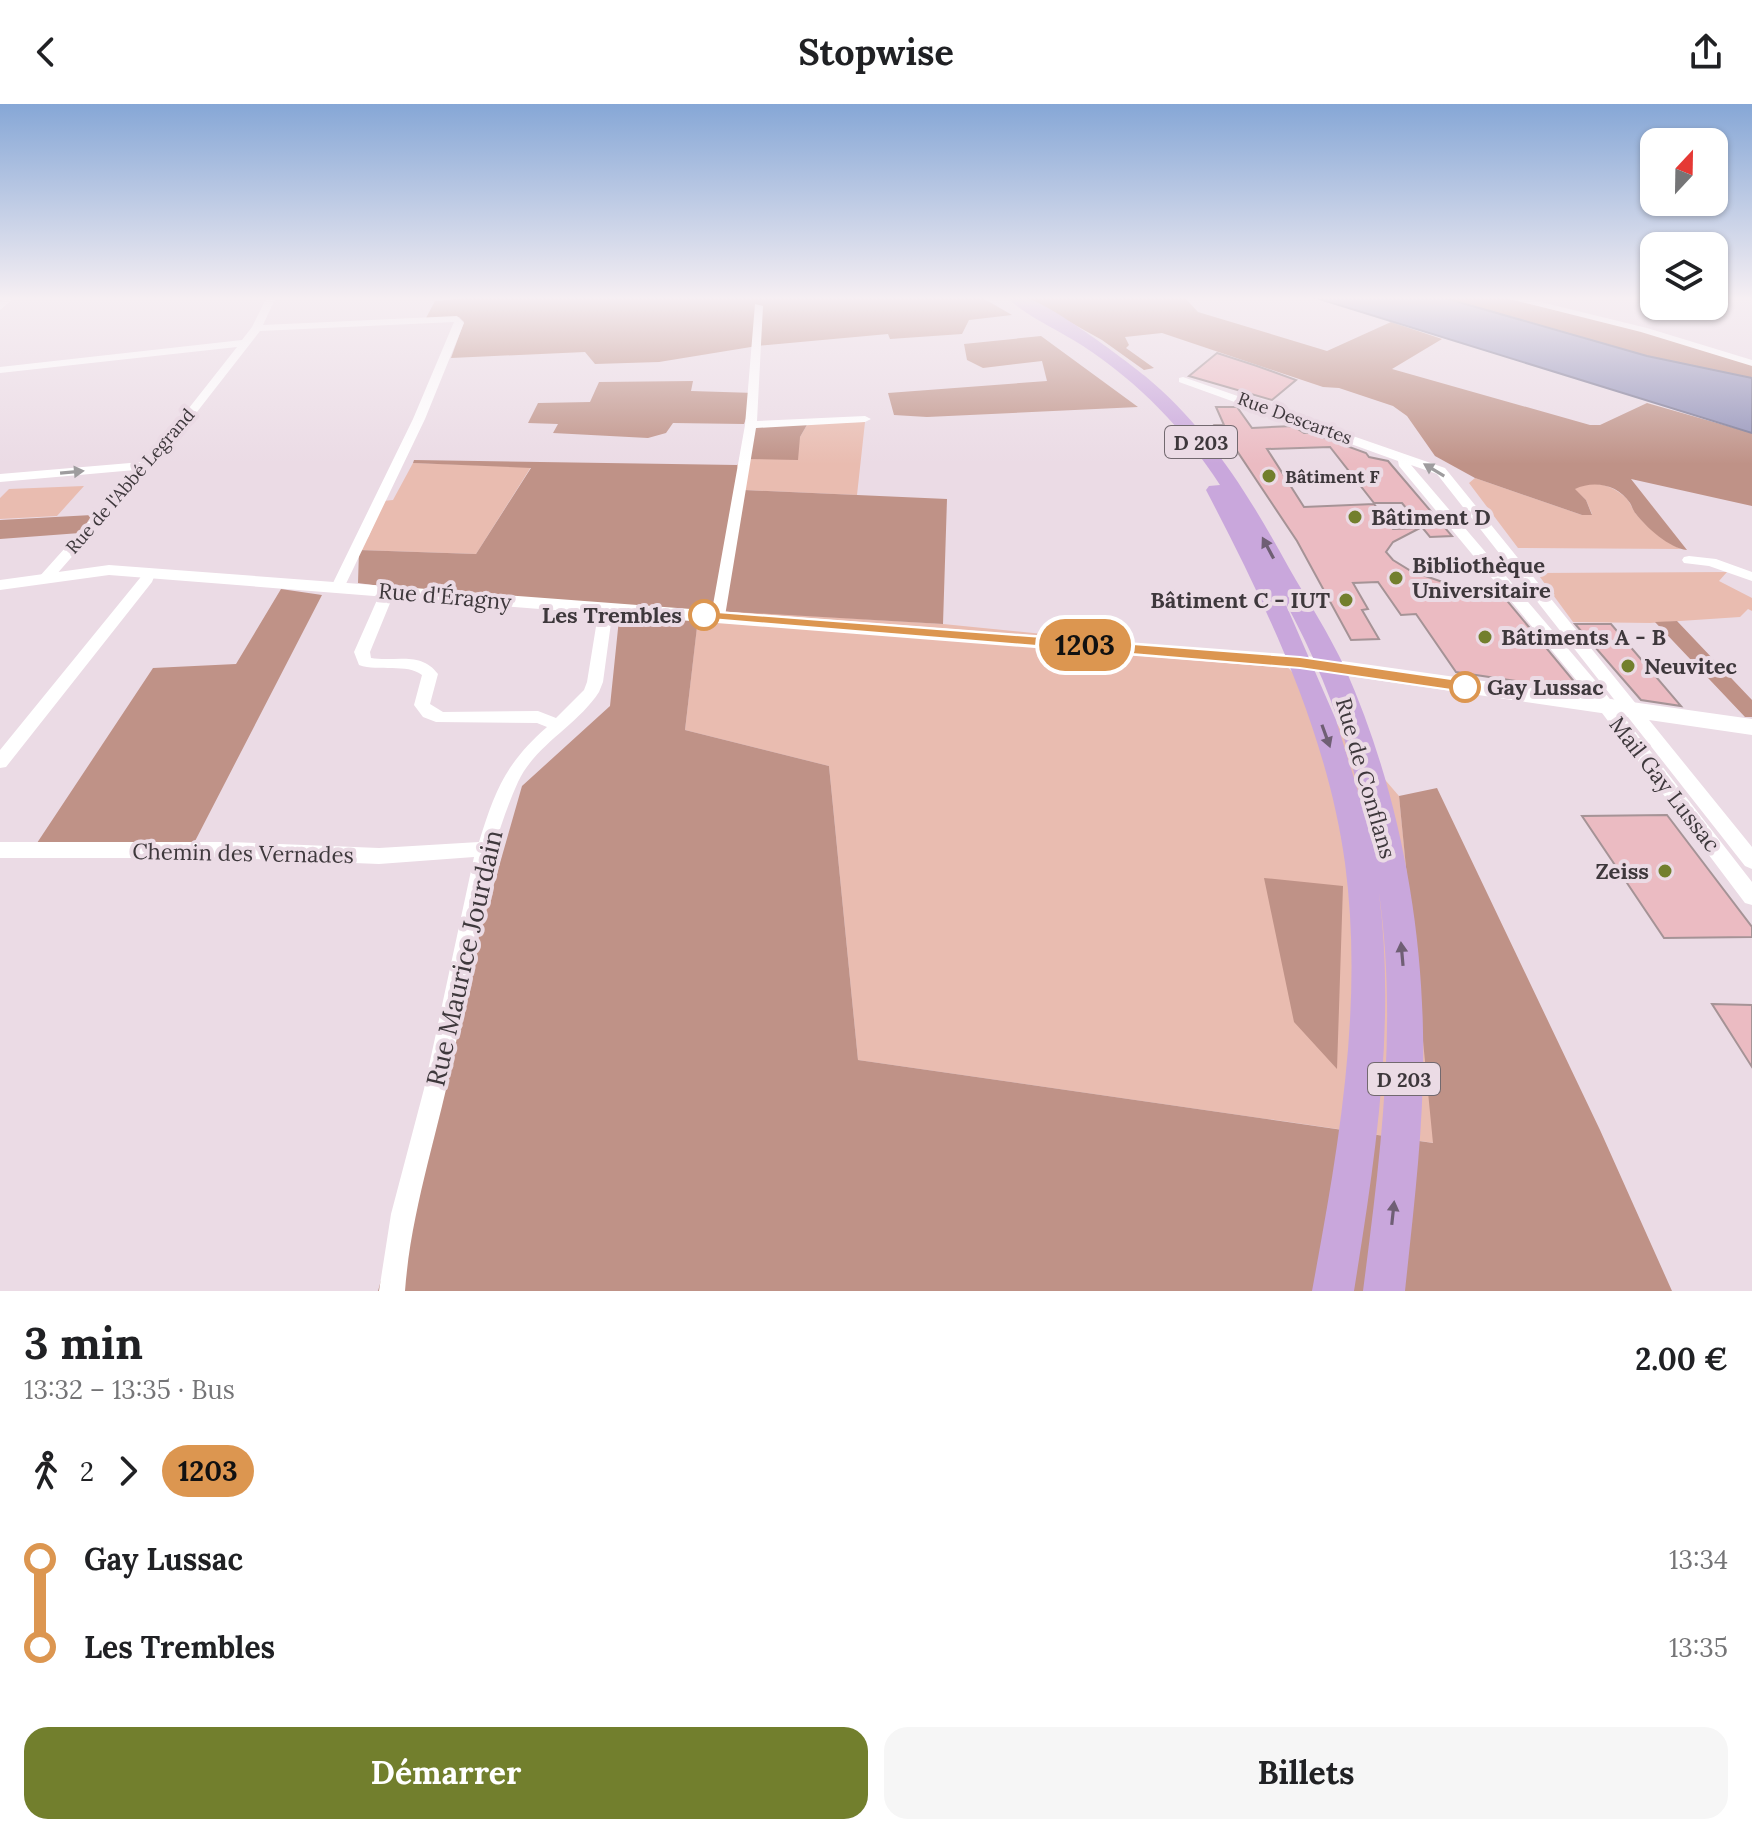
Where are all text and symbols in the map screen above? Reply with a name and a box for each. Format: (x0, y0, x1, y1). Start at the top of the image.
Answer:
text: Stopwise (798, 29, 954, 75)
icon: back (24, 30, 68, 74)
icon: share (1684, 30, 1728, 74)
north arrow (1640, 128, 1728, 216)
map controls (1640, 128, 1728, 320)
button: layers (1640, 232, 1728, 320)
street label: Rue Descartes (1235, 387, 1355, 449)
street label: Rue de l'Abbé Legrand (61, 403, 200, 558)
road number: D 203 (1165, 426, 1237, 458)
one-way arrow (1424, 463, 1445, 478)
one-way arrow (60, 465, 85, 478)
place label: Bâtiment F (1285, 465, 1380, 488)
marker: Bâtiment F (1260, 467, 1278, 485)
place label: Bâtiment D (1371, 503, 1491, 531)
marker: Bâtiment D (1346, 508, 1364, 526)
one-way arrow (1261, 537, 1275, 559)
place label: Bibliothèque Universitaire (1412, 551, 1551, 604)
marker: Bibliothèque Universitaire (1387, 569, 1405, 587)
street label: Rue d'Éragny (377, 576, 513, 616)
place label: Bâtiment C - IUT (1150, 586, 1330, 614)
marker: Bâtiment C - IUT (1337, 591, 1355, 609)
marker: Les Trembles (689, 600, 719, 630)
place label: Les Trembles (542, 601, 682, 629)
line badge: 1203 (1029, 619, 1141, 671)
place label: Bâtiments A - B (1501, 623, 1666, 651)
text: 1203 (1055, 627, 1115, 663)
marker: Bâtiments A - B (1476, 628, 1494, 646)
place label: Neuvitec (1644, 652, 1738, 680)
marker: Neuvitec (1619, 657, 1637, 675)
marker: Gay Lussac (1450, 672, 1480, 702)
place label: Gay Lussac (1487, 673, 1604, 701)
street label: Rue de Conflans (1330, 694, 1402, 862)
street label: Mail Gay Lussac (1603, 711, 1727, 857)
one-way arrow (1320, 724, 1333, 748)
street label: Rue Maurice Jourdain (418, 827, 510, 1089)
street label: Chemin des Vernades (132, 837, 354, 869)
place label: Zeiss (1595, 857, 1649, 885)
marker: Zeiss (1656, 862, 1674, 880)
one-way arrow (1395, 941, 1408, 966)
road number: D 203 (1368, 1063, 1440, 1095)
one-way arrow (1386, 1201, 1399, 1226)
text: 3 min (24, 1315, 143, 1371)
text: 2.00 € (1635, 1340, 1728, 1378)
text: 13:32 – 13:35 · Bus (24, 1373, 235, 1406)
icon: walk (24, 1449, 68, 1493)
icon: forward (106, 1449, 150, 1493)
text: 1203 (178, 1453, 238, 1489)
text: 2 (80, 1455, 94, 1488)
text: Gay Lussac (84, 1540, 243, 1578)
text: 13:34 (1669, 1543, 1728, 1576)
text: Les Trembles (84, 1628, 275, 1666)
text: 13:35 (1669, 1631, 1728, 1664)
button: Démarrer (24, 1727, 868, 1819)
button: Billets (884, 1727, 1728, 1819)

